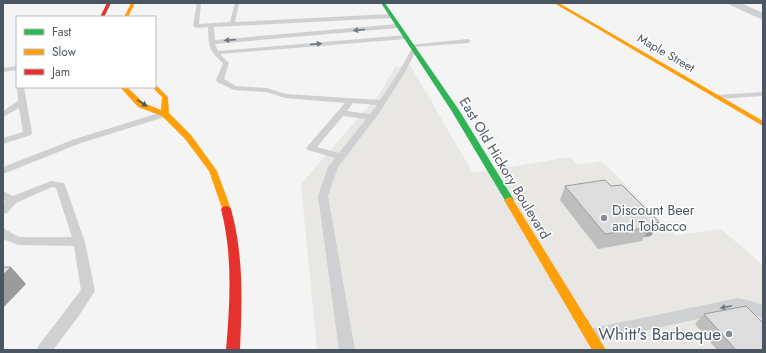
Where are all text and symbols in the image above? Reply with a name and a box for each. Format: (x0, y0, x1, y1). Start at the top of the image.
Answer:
legend (16, 16, 156, 88)
text: Fast (52, 23, 71, 41)
one-way arrow (353, 26, 365, 33)
street label: Maple Street (634, 29, 698, 77)
one-way arrow (224, 37, 236, 44)
one-way arrow (310, 41, 322, 48)
text: Slow (52, 43, 77, 61)
text: Jam (50, 63, 70, 81)
street label: East Old Hickory Boulevard (455, 93, 555, 243)
one-way arrow (136, 100, 147, 107)
place label: Discount Beer and Tobacco (612, 200, 695, 236)
marker: Discount Beer and Tobacco (599, 213, 609, 223)
one-way arrow (720, 304, 733, 310)
place label: Whitt's Barbeque (598, 322, 721, 346)
marker: Whitt's Barbeque (724, 329, 734, 339)

